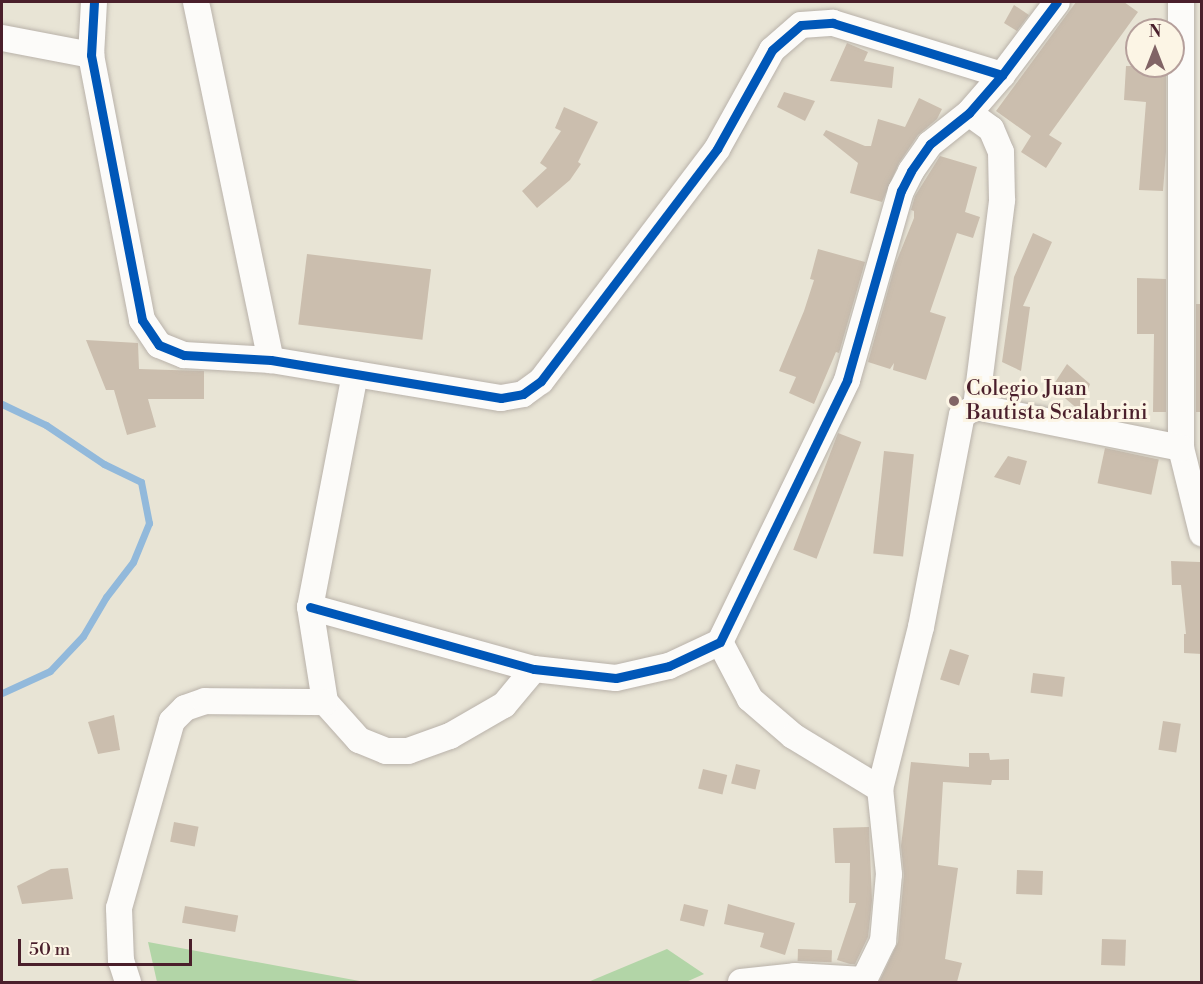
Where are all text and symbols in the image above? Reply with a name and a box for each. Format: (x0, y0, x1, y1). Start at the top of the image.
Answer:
north arrow (1125, 18, 1185, 78)
text: N (1149, 22, 1161, 42)
place label: Colegio Juan Bautista Scalabrini (966, 376, 1148, 426)
marker: Colegio Juan Bautista Scalabrini (947, 394, 961, 408)
scale bar (21, 927, 195, 965)
text: 50 m (29, 938, 70, 961)

